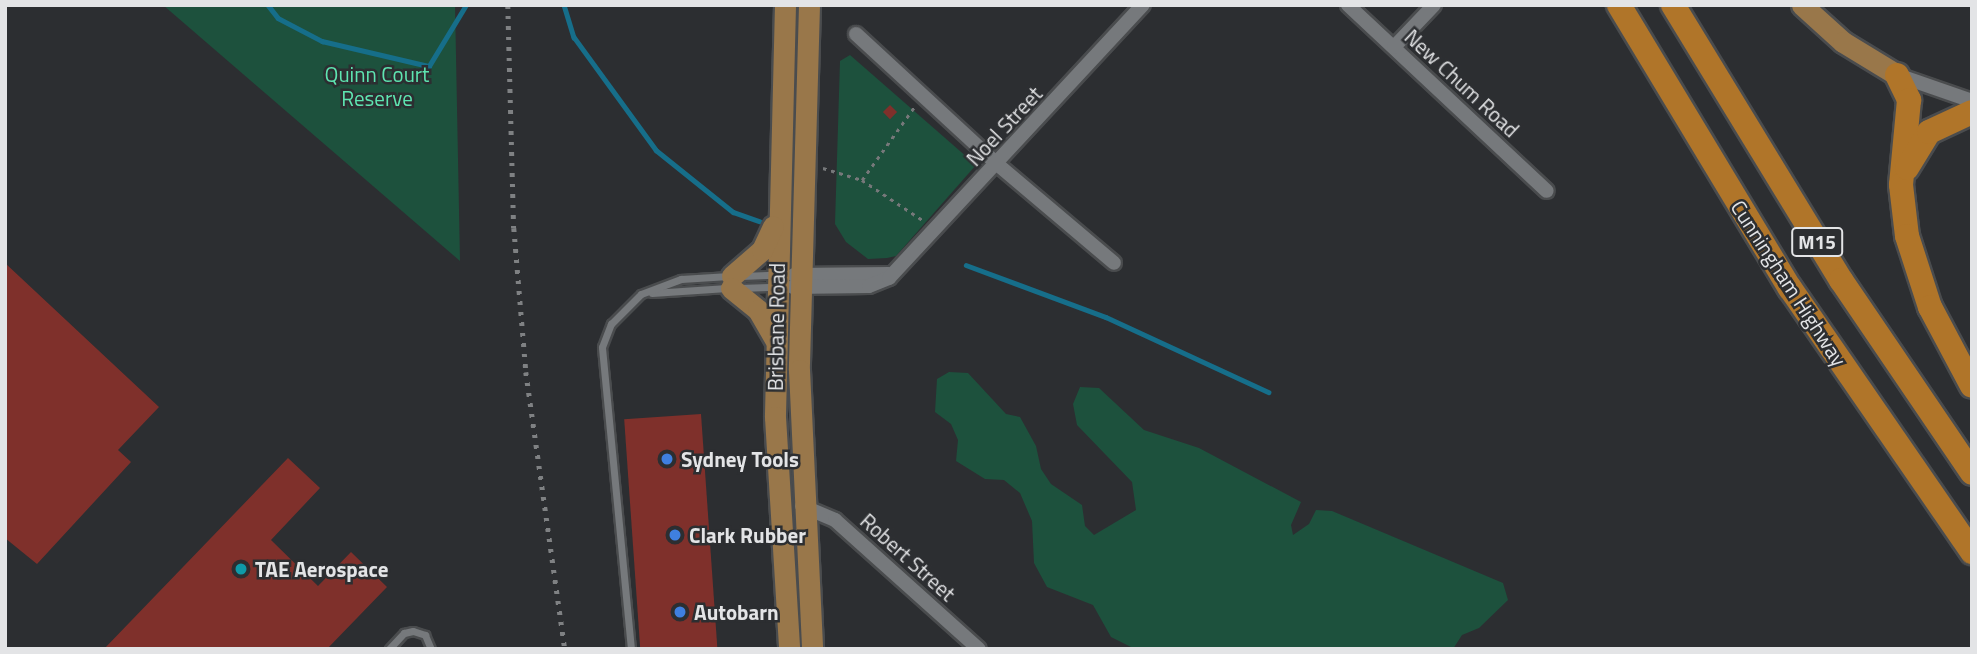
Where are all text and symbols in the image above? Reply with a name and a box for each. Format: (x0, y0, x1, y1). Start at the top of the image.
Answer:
street label: New Chum Road (1400, 24, 1524, 142)
park label: Quinn Court Reserve (325, 61, 429, 111)
street label: Noel Street (961, 81, 1047, 171)
street label: Cunningham Highway (1726, 195, 1852, 371)
road number: M15 (1791, 226, 1843, 258)
street label: Brisbane Road (762, 263, 790, 391)
place label: Sydney Tools (681, 446, 799, 472)
marker: Sydney Tools (659, 451, 675, 467)
street label: Robert Street (855, 508, 961, 606)
place label: Clark Rubber (689, 522, 806, 548)
marker: Clark Rubber (667, 527, 683, 543)
place label: TAE Aerospace (255, 556, 388, 582)
marker: TAE Aerospace (233, 561, 249, 577)
place label: Autobarn (694, 599, 779, 625)
marker: Autobarn (672, 604, 688, 620)

